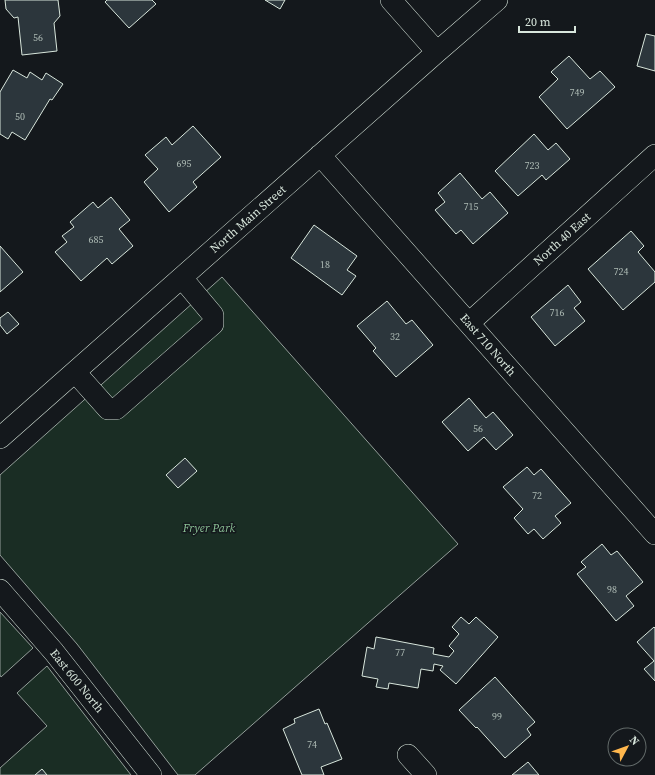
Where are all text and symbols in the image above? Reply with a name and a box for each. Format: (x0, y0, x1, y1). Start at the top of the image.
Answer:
scale bar (519, 8, 575, 34)
text: 20 m (525, 14, 551, 30)
house number: 56 (33, 31, 43, 44)
house number: 749 (570, 86, 585, 99)
house number: 50 (15, 110, 25, 123)
house number: 695 (177, 157, 192, 170)
house number: 723 (525, 159, 540, 172)
street label: North Main Street (207, 181, 289, 256)
house number: 715 (464, 200, 479, 213)
street label: North 40 East (530, 209, 594, 269)
house number: 685 (89, 233, 104, 246)
house number: 18 (320, 258, 330, 271)
house number: 724 (614, 265, 629, 278)
house number: 716 (550, 306, 565, 319)
street label: East 710 North (456, 310, 520, 380)
house number: 32 (390, 330, 400, 343)
house number: 56 (473, 422, 483, 435)
house number: 72 (532, 489, 542, 502)
park label: Fryer Park (182, 520, 236, 536)
house number: 98 (607, 583, 617, 596)
street label: East 600 North (46, 646, 108, 716)
house number: 77 (395, 646, 405, 659)
house number: 99 (492, 710, 502, 723)
north arrow (607, 727, 647, 767)
text: N (626, 733, 642, 749)
house number: 74 (307, 738, 317, 751)

